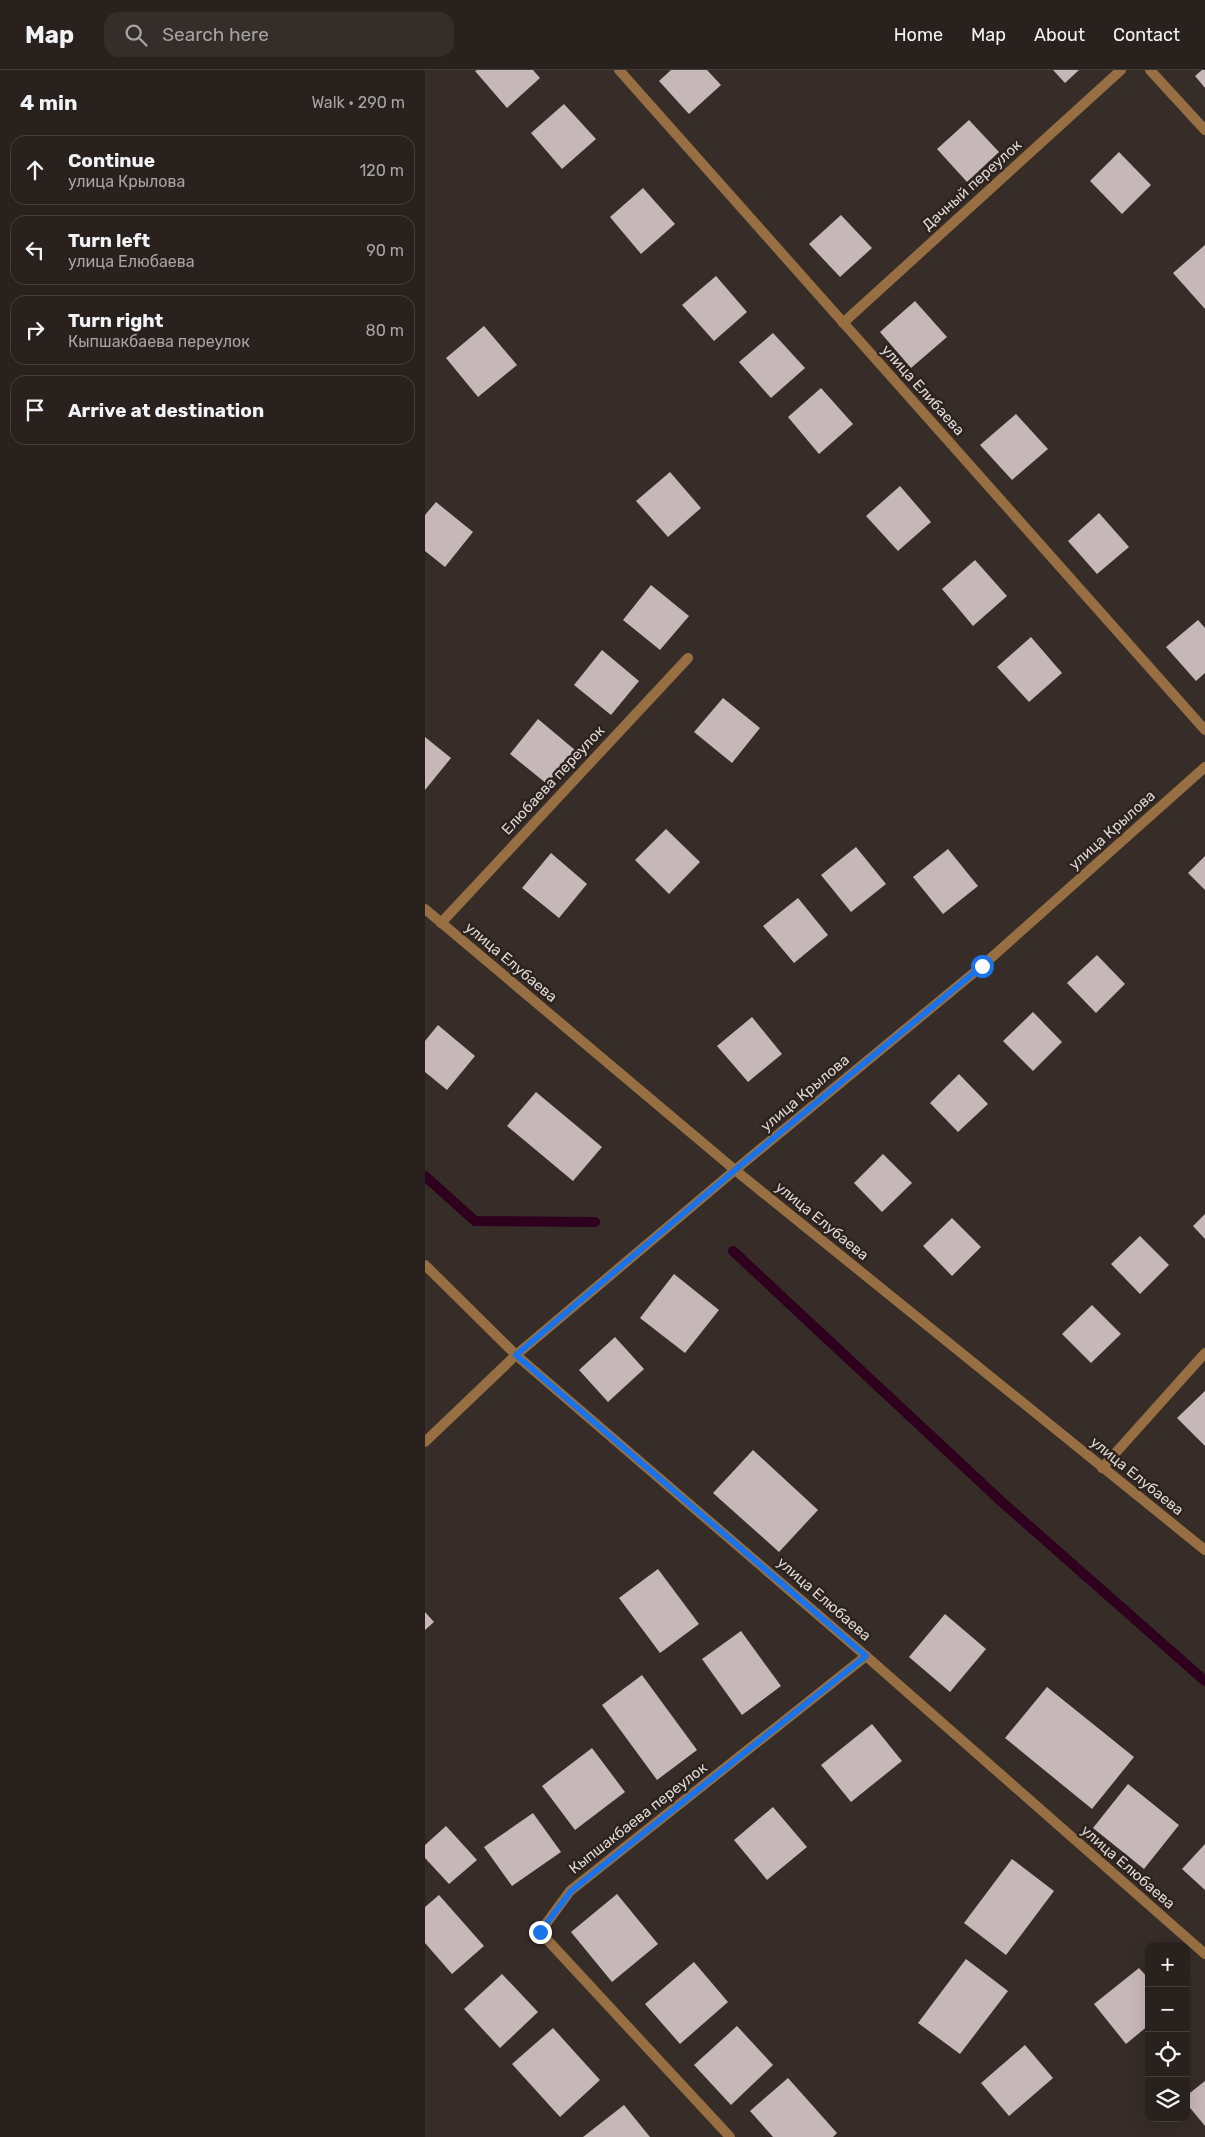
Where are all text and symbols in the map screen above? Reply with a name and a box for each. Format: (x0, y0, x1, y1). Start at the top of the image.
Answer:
search box (104, 12, 454, 57)
text: Map (25, 21, 74, 49)
icon: search (122, 21, 150, 49)
text: Search here (162, 23, 269, 46)
text: Home (894, 24, 943, 46)
text: Map (971, 24, 1006, 46)
text: About (1034, 24, 1085, 46)
text: Contact (1113, 24, 1180, 46)
text: 4 min (20, 90, 78, 115)
text: Walk · 290 m (311, 93, 405, 112)
street label: Дачный переулок (919, 136, 1025, 234)
text: Continue (68, 149, 155, 172)
icon: ahead (21, 156, 49, 184)
text: 120 m (359, 161, 404, 180)
text: улица Крылова (68, 172, 185, 191)
text: Turn left (68, 229, 150, 252)
icon: left (21, 236, 49, 264)
text: 90 m (366, 241, 404, 260)
text: улица Елюбаева (68, 252, 195, 271)
text: Turn right (68, 309, 163, 332)
icon: right (21, 316, 49, 344)
text: 80 m (366, 321, 404, 340)
text: Кыпшакбаева переулок (68, 332, 250, 351)
street label: улица Елибаева (878, 341, 968, 439)
icon: arrive (21, 396, 49, 424)
text: Arrive at destination (68, 399, 264, 422)
street label: Елюбаева переулок (498, 722, 608, 838)
street label: улица Крылова (1065, 787, 1159, 873)
street label: улица Елубаева (461, 918, 561, 1006)
route start (971, 955, 994, 978)
street label: улица Крылова (757, 1051, 853, 1135)
street label: улица Елубаева (772, 1178, 872, 1264)
street label: улица Елубаева (1087, 1433, 1187, 1519)
street label: улица Елюбаева (773, 1553, 875, 1645)
street label: Кыпшакбаева переулок (565, 1758, 711, 1878)
street label: улица Елюбаева (1077, 1821, 1179, 1913)
route end (529, 1921, 552, 1944)
map controls (1145, 1942, 1190, 2122)
button: + (1145, 1942, 1190, 1987)
button: − (1145, 1987, 1190, 2032)
button: locate (1145, 2032, 1190, 2077)
button: layers (1145, 2077, 1190, 2122)

